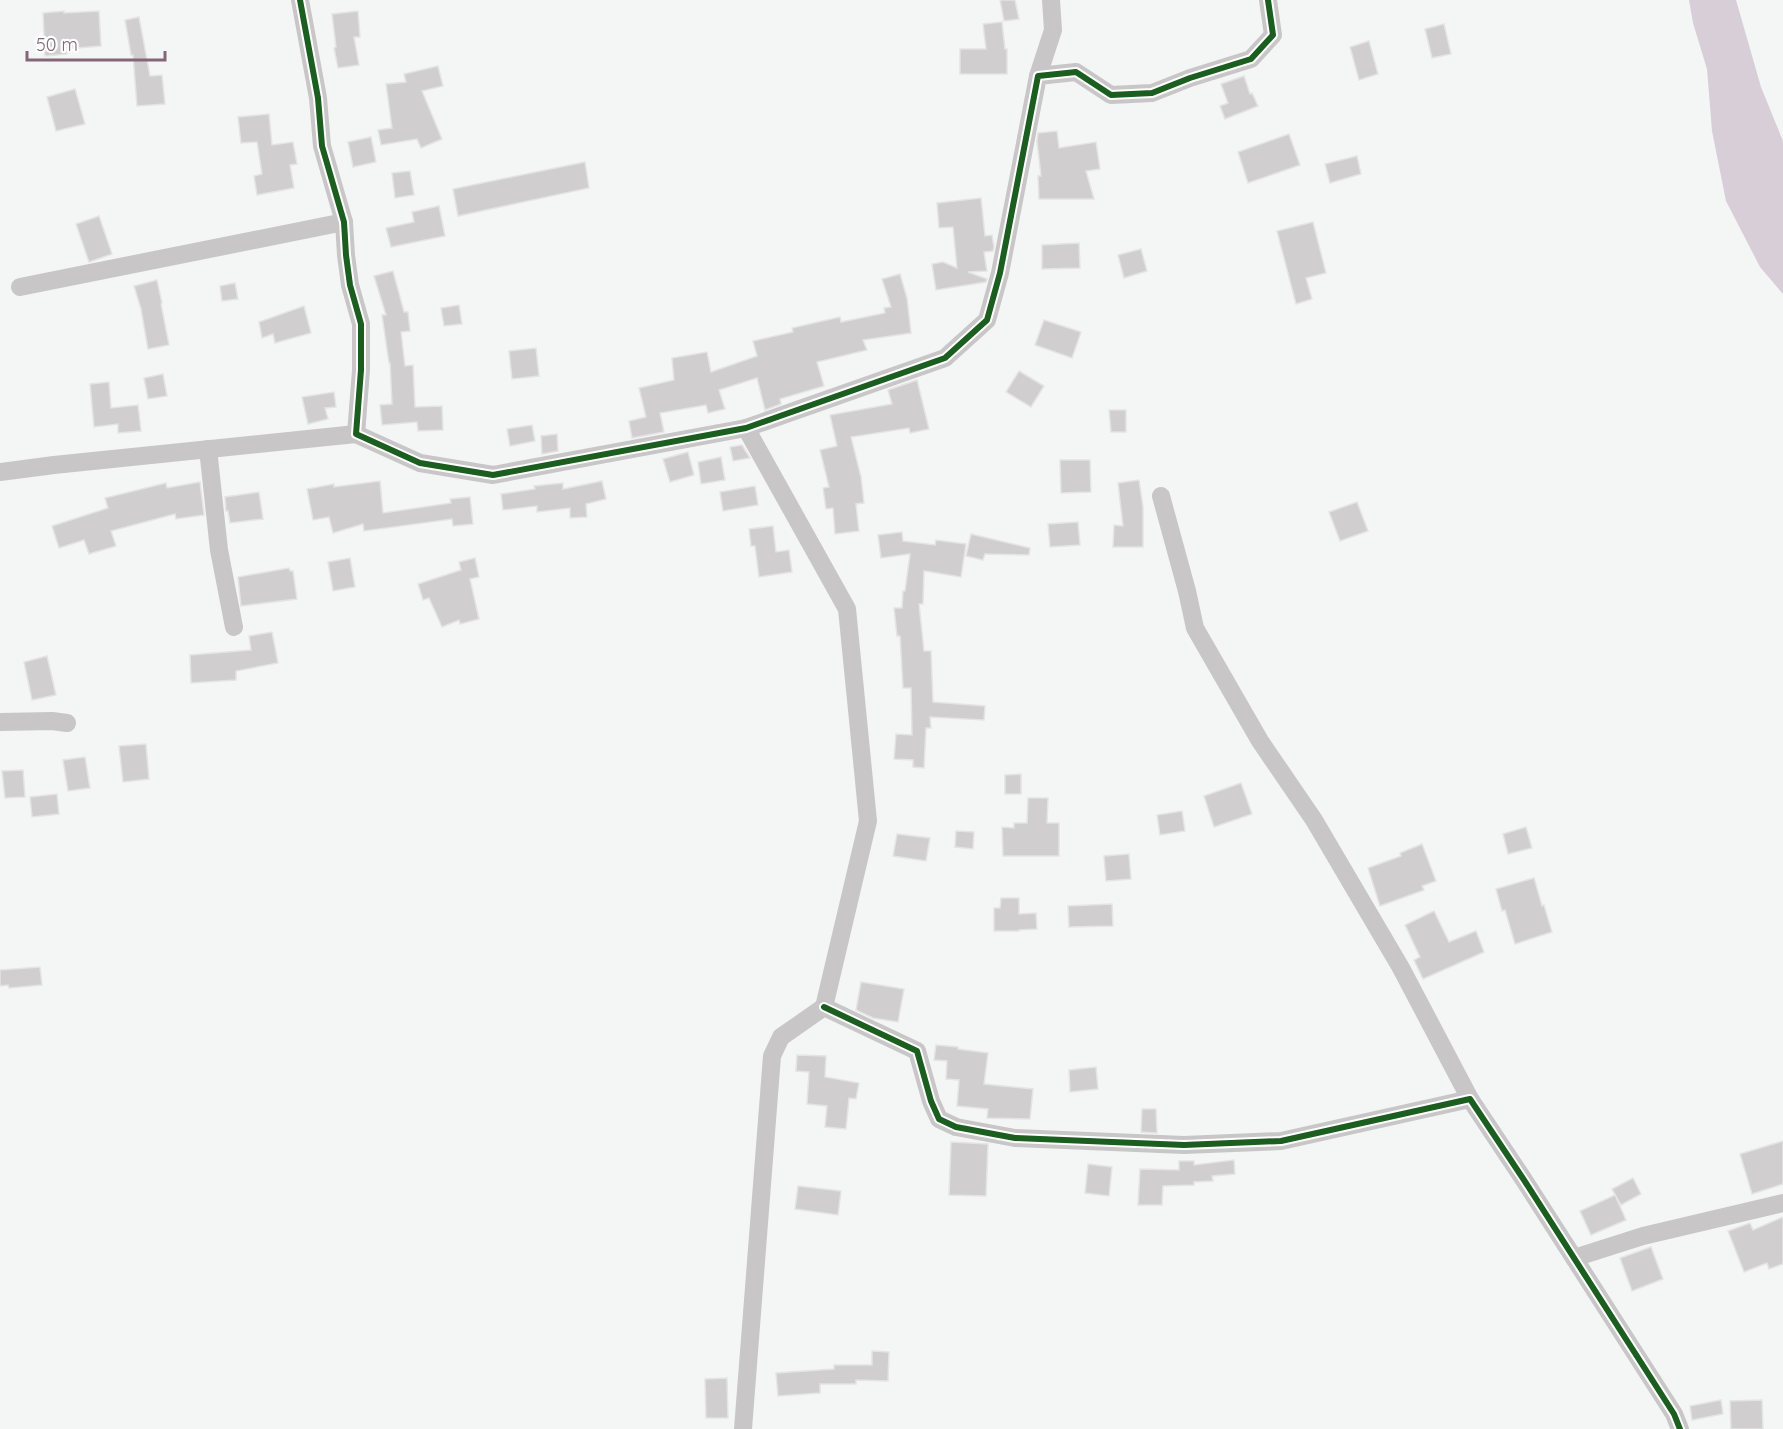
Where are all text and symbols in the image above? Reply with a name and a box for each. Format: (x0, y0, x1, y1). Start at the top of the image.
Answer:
scale bar (27, 24, 165, 62)
text: 50 m (36, 33, 78, 56)

